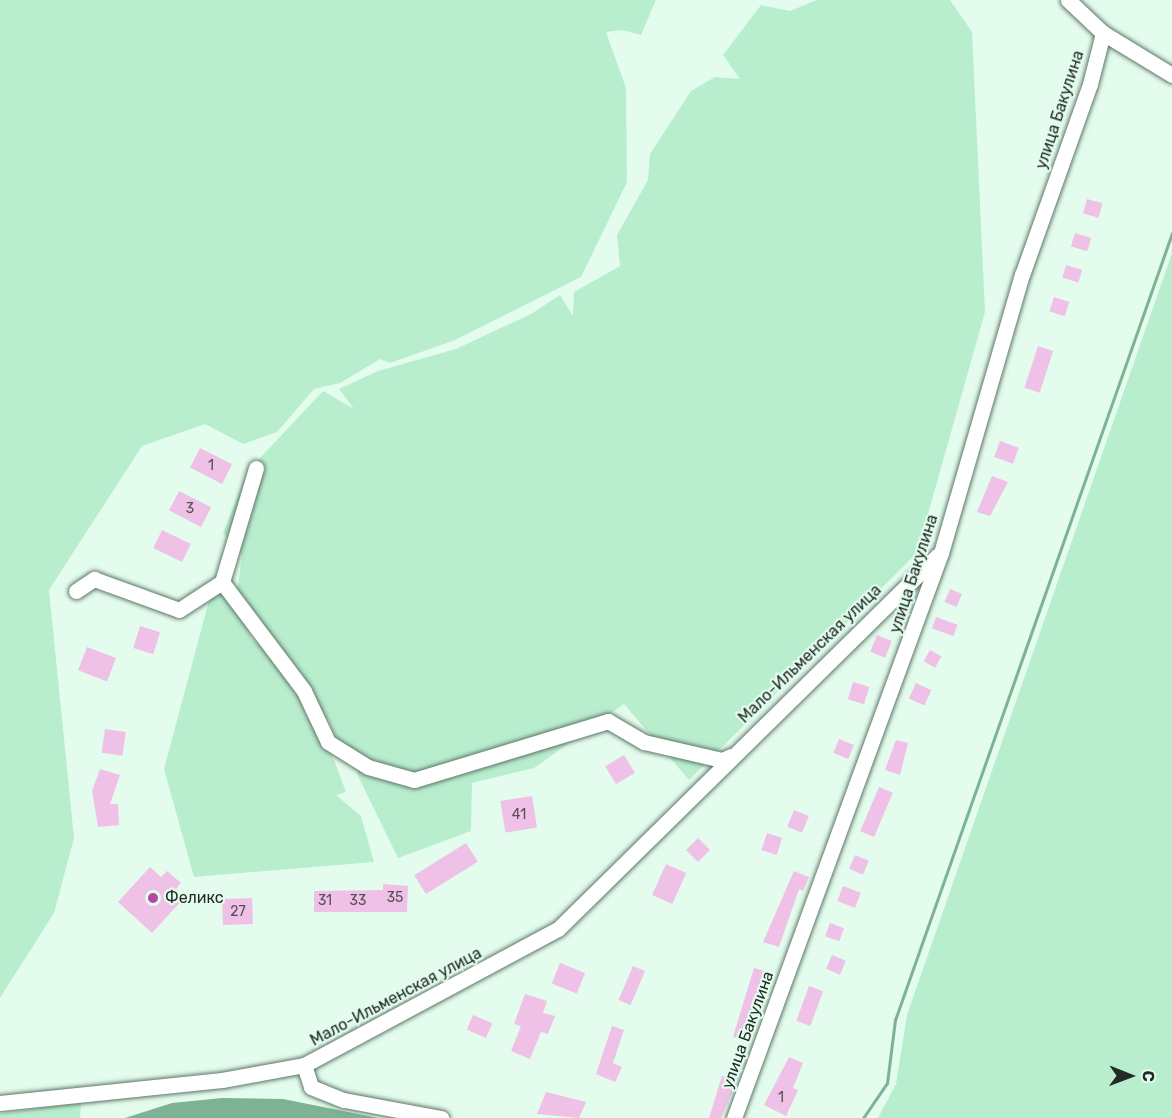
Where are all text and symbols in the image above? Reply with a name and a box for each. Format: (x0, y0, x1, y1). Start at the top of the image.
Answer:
street label: улица Бакулина (1032, 48, 1088, 172)
house number: 1 (208, 458, 214, 474)
house number: 3 (186, 501, 194, 517)
street label: улица Бакулина (886, 512, 942, 636)
street label: Мало-Ильменская улица (735, 581, 885, 727)
house number: 41 (512, 807, 526, 823)
place label: Феликс (165, 888, 224, 908)
house number: 35 (387, 890, 403, 906)
marker: Феликс (146, 891, 160, 905)
house number: 31 (318, 893, 332, 909)
house number: 33 (350, 893, 366, 909)
house number: 27 (230, 904, 246, 920)
street label: Мало-Ильменская улица (307, 944, 485, 1050)
street label: улица Бакулина (718, 969, 778, 1091)
north arrow (1100, 1046, 1160, 1106)
text: С (1139, 1071, 1158, 1082)
house number: 1 (778, 1090, 784, 1106)

